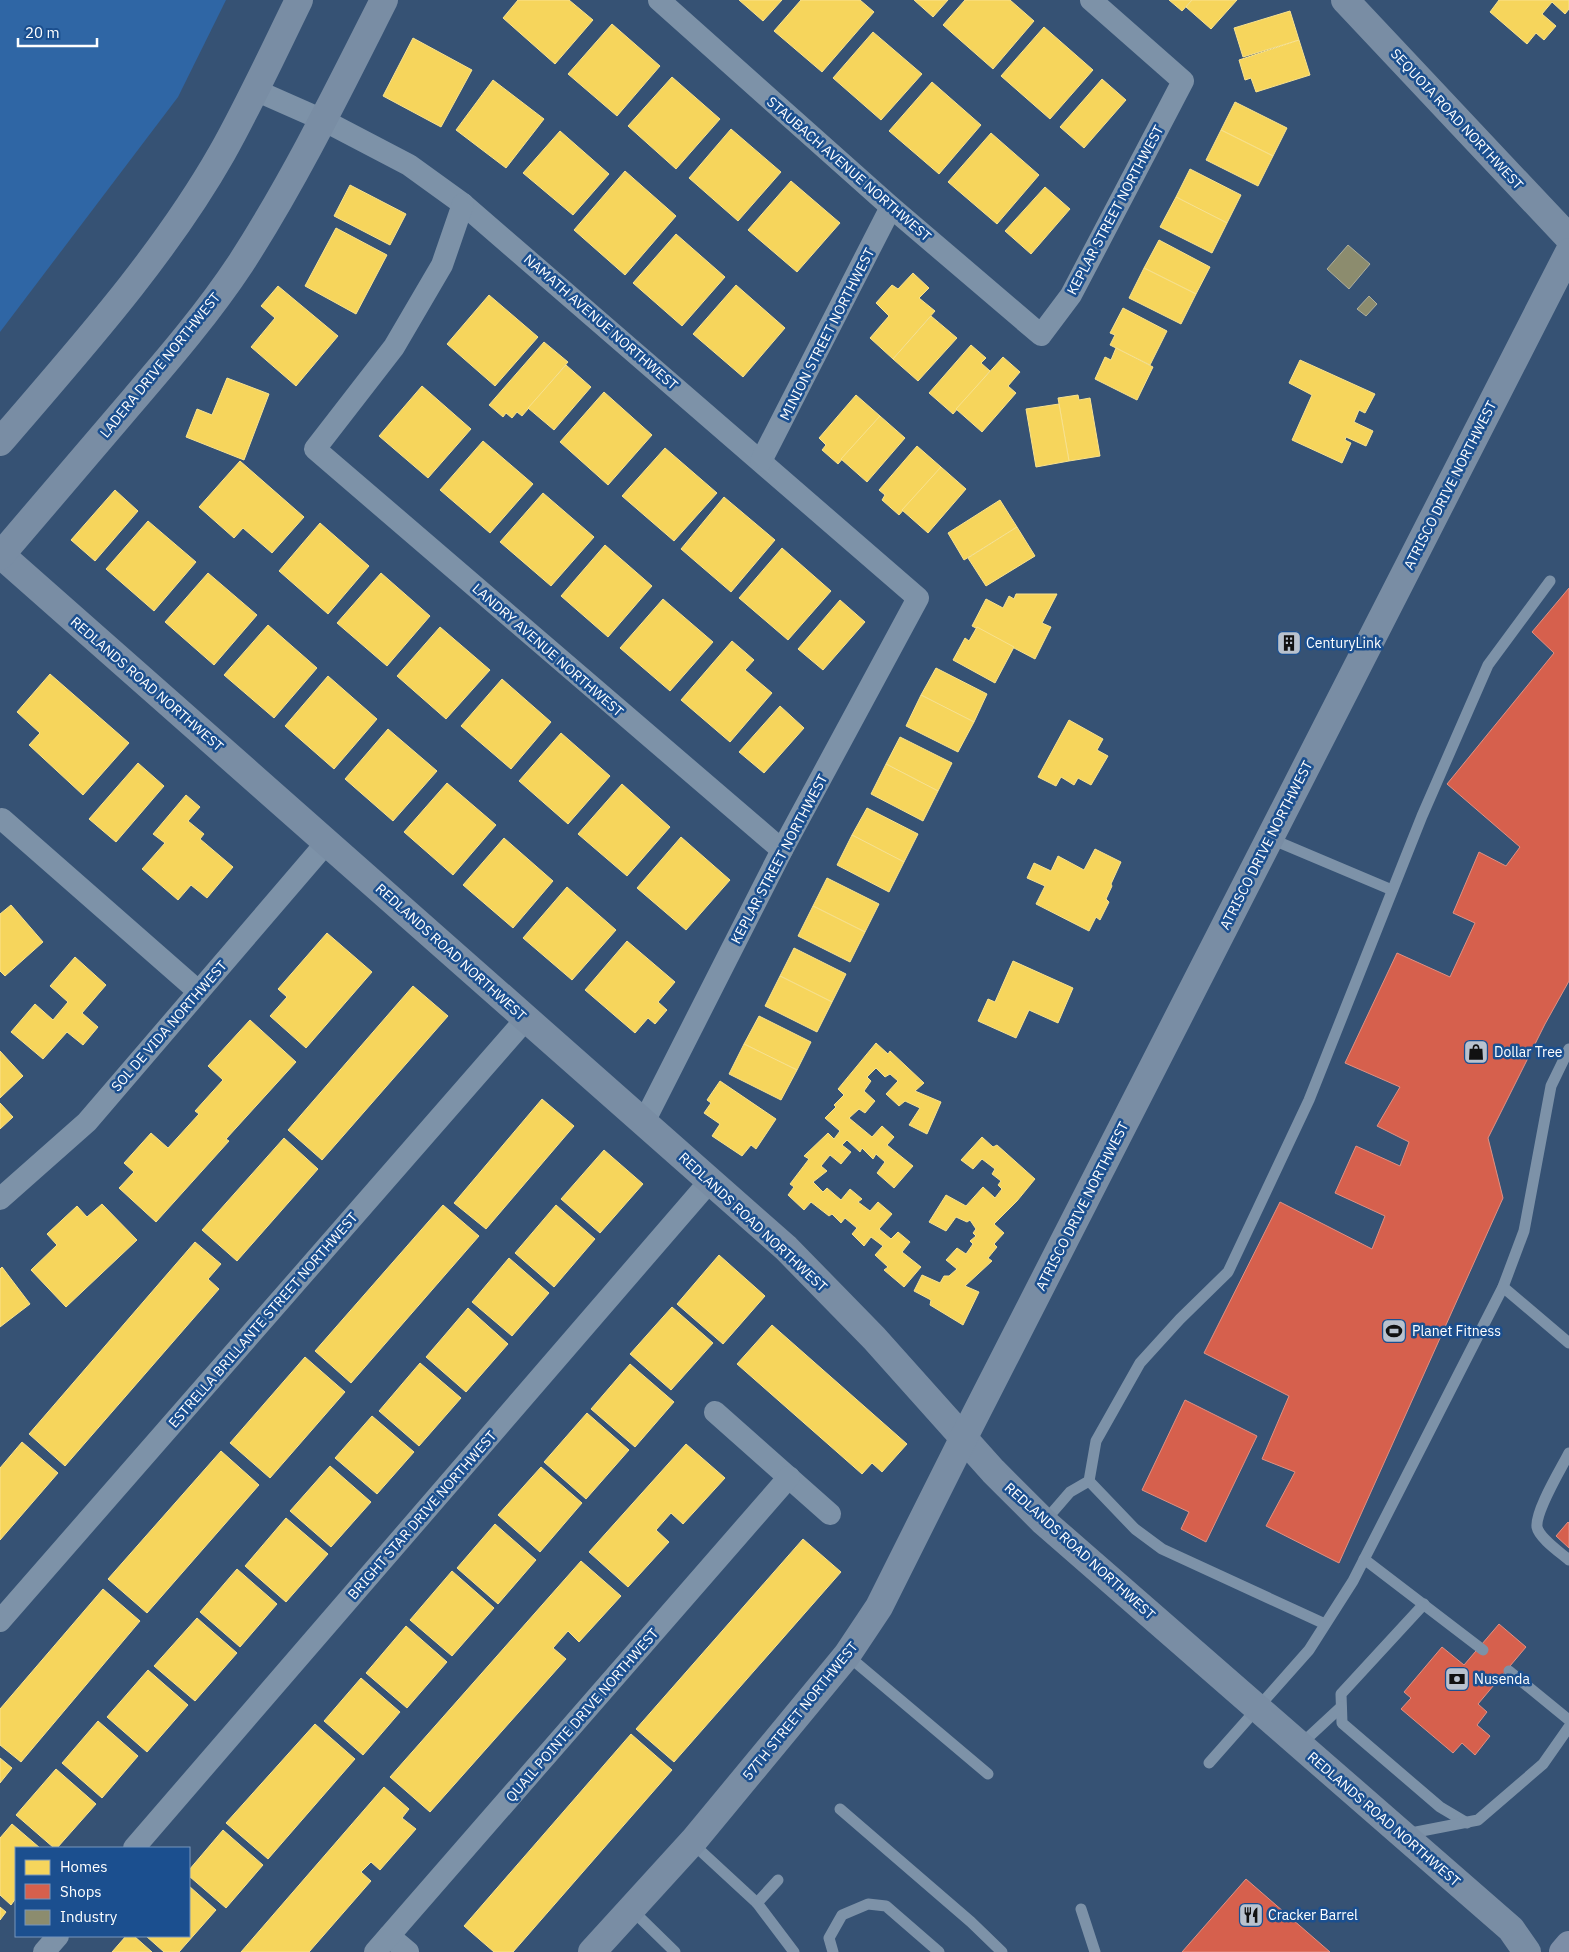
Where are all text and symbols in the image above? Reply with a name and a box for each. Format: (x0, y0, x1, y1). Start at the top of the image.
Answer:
scale bar (18, 15, 96, 47)
text: 20 m (25, 23, 60, 42)
street label: SEQUOIA ROAD NORTHWEST (1387, 45, 1527, 193)
street label: STAUBACH AVENUE NORTHWEST (763, 93, 935, 245)
street label: KEPLAR STREET NORTHWEST (1063, 122, 1167, 298)
street label: MINION STREET NORTHWEST (776, 245, 878, 423)
street label: NAMATH AVENUE NORTHWEST (520, 250, 682, 394)
street label: LADERA DRIVE NORTHWEST (96, 289, 224, 441)
street label: ATRISCO DRIVE NORTHWEST (1399, 397, 1501, 573)
street label: LANDRY AVENUE NORTHWEST (469, 579, 627, 721)
street label: REDLANDS ROAD NORTHWEST (67, 613, 227, 755)
building icon: CenturyLink (1276, 630, 1302, 656)
place label: CenturyLink (1306, 634, 1382, 652)
street label: ATRISCO DRIVE NORTHWEST (1215, 757, 1317, 933)
street label: KEPLAR STREET NORTHWEST (727, 771, 831, 947)
street label: REDLANDS ROAD NORTHWEST (372, 880, 530, 1024)
street label: SOL DE VIDA NORTHWEST (107, 957, 231, 1095)
shop icon: Dollar Tree (1463, 1039, 1489, 1065)
place label: Dollar Tree (1494, 1043, 1563, 1061)
street label: ATRISCO DRIVE NORTHWEST (1031, 1118, 1133, 1294)
street label: REDLANDS ROAD NORTHWEST (675, 1148, 831, 1296)
street label: ESTRELLA BRILLANTE STREET NORTHWEST (164, 1209, 362, 1431)
sports icon: Planet Fitness (1381, 1318, 1407, 1344)
place label: Planet Fitness (1412, 1322, 1501, 1340)
street label: BRIGHT STAR DRIVE NORTHWEST (344, 1427, 500, 1603)
street label: REDLANDS ROAD NORTHWEST (1001, 1479, 1159, 1623)
street label: QUAIL POINTE DRIVE NORTHWEST (502, 1624, 662, 1806)
street label: 57TH STREET NORTHWEST (738, 1638, 862, 1784)
bank icon: Nusenda (1444, 1666, 1470, 1692)
place label: Nusenda (1474, 1670, 1530, 1688)
street label: REDLANDS ROAD NORTHWEST (1304, 1748, 1464, 1890)
legend (15, 1847, 190, 1937)
text: Homes (60, 1857, 108, 1876)
text: Shops (60, 1882, 102, 1901)
restaurant icon: Cracker Barrel (1238, 1902, 1264, 1928)
place label: Cracker Barrel (1268, 1906, 1358, 1924)
text: Industry (60, 1907, 118, 1926)

